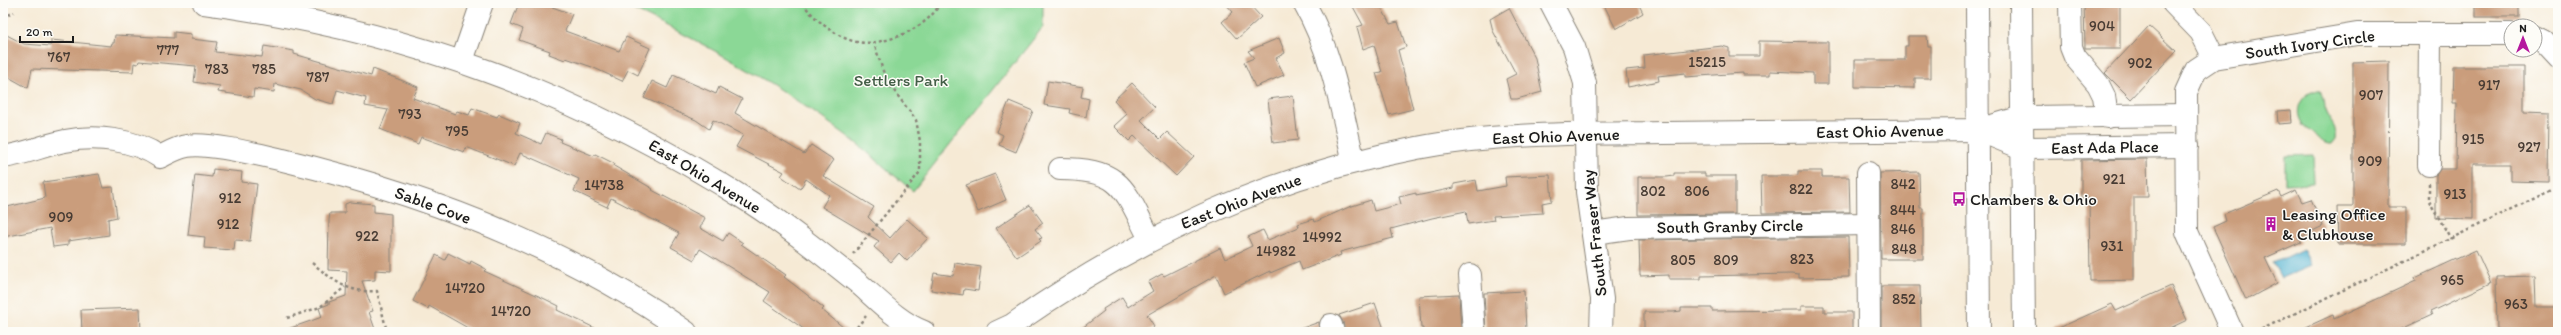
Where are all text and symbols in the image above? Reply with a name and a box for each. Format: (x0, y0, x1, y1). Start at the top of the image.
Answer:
house number: 904 (2089, 17, 2115, 35)
scale bar (20, 18, 73, 44)
north arrow (2503, 18, 2543, 58)
text: N (2519, 22, 2527, 35)
text: 20 m (26, 25, 53, 39)
street label: South Ivory Circle (2244, 25, 2376, 63)
house number: 777 (157, 41, 180, 59)
house number: 767 (48, 48, 71, 66)
house number: 15215 (1688, 53, 1726, 71)
house number: 902 (2128, 54, 2153, 72)
house number: 783 (205, 60, 229, 78)
house number: 785 (252, 60, 276, 78)
house number: 787 (306, 68, 330, 86)
park label: Settlers Park (854, 70, 949, 90)
house number: 917 (2478, 76, 2501, 94)
house number: 907 (2359, 86, 2384, 104)
house number: 793 (398, 105, 422, 123)
street label: East Ohio Avenue (1816, 120, 1944, 142)
house number: 795 (445, 122, 469, 140)
street label: East Ohio Avenue (1492, 124, 1620, 148)
house number: 915 (2462, 130, 2484, 148)
street label: East Ohio Avenue (645, 135, 765, 217)
street label: East Ada Place (2051, 136, 2159, 158)
house number: 927 (2517, 138, 2541, 156)
house number: 909 (2358, 152, 2383, 170)
street label: South Fraser Way (1577, 168, 1611, 298)
street label: East Ohio Avenue (1178, 169, 1304, 233)
house number: 921 (2103, 170, 2125, 188)
house number: 842 (1890, 175, 1916, 193)
house number: 14738 (584, 176, 624, 194)
house number: 822 (1789, 180, 1813, 198)
street label: Sable Cove (392, 182, 474, 228)
house number: 802 (1640, 182, 1666, 200)
house number: 806 (1684, 182, 1710, 200)
house number: 913 (2444, 185, 2466, 203)
house number: 912 (219, 189, 241, 207)
place label: Chambers & Ohio (1970, 189, 2097, 209)
bus stop icon: Chambers & Ohio (1951, 191, 1967, 207)
house number: 844 (1890, 201, 1916, 219)
place label: Leasing Office & Clubhouse (2282, 204, 2386, 244)
house number: 909 (49, 208, 74, 226)
house number: 912 (217, 215, 239, 233)
street label: South Granby Circle (1656, 215, 1804, 237)
building icon: Leasing Office & Clubhouse (2263, 216, 2279, 232)
house number: 846 (1890, 220, 1916, 238)
house number: 922 (355, 227, 379, 245)
house number: 14992 (1302, 228, 1342, 246)
house number: 931 (2101, 237, 2124, 255)
house number: 848 (1891, 240, 1917, 258)
house number: 14982 (1256, 242, 1296, 260)
house number: 823 (1790, 250, 1814, 268)
house number: 805 (1670, 251, 1696, 269)
house number: 809 (1713, 251, 1739, 269)
house number: 965 (2440, 271, 2464, 289)
house number: 14720 (445, 279, 485, 297)
house number: 852 (1892, 290, 1916, 308)
house number: 963 (2504, 295, 2528, 313)
house number: 14720 (491, 302, 531, 320)

